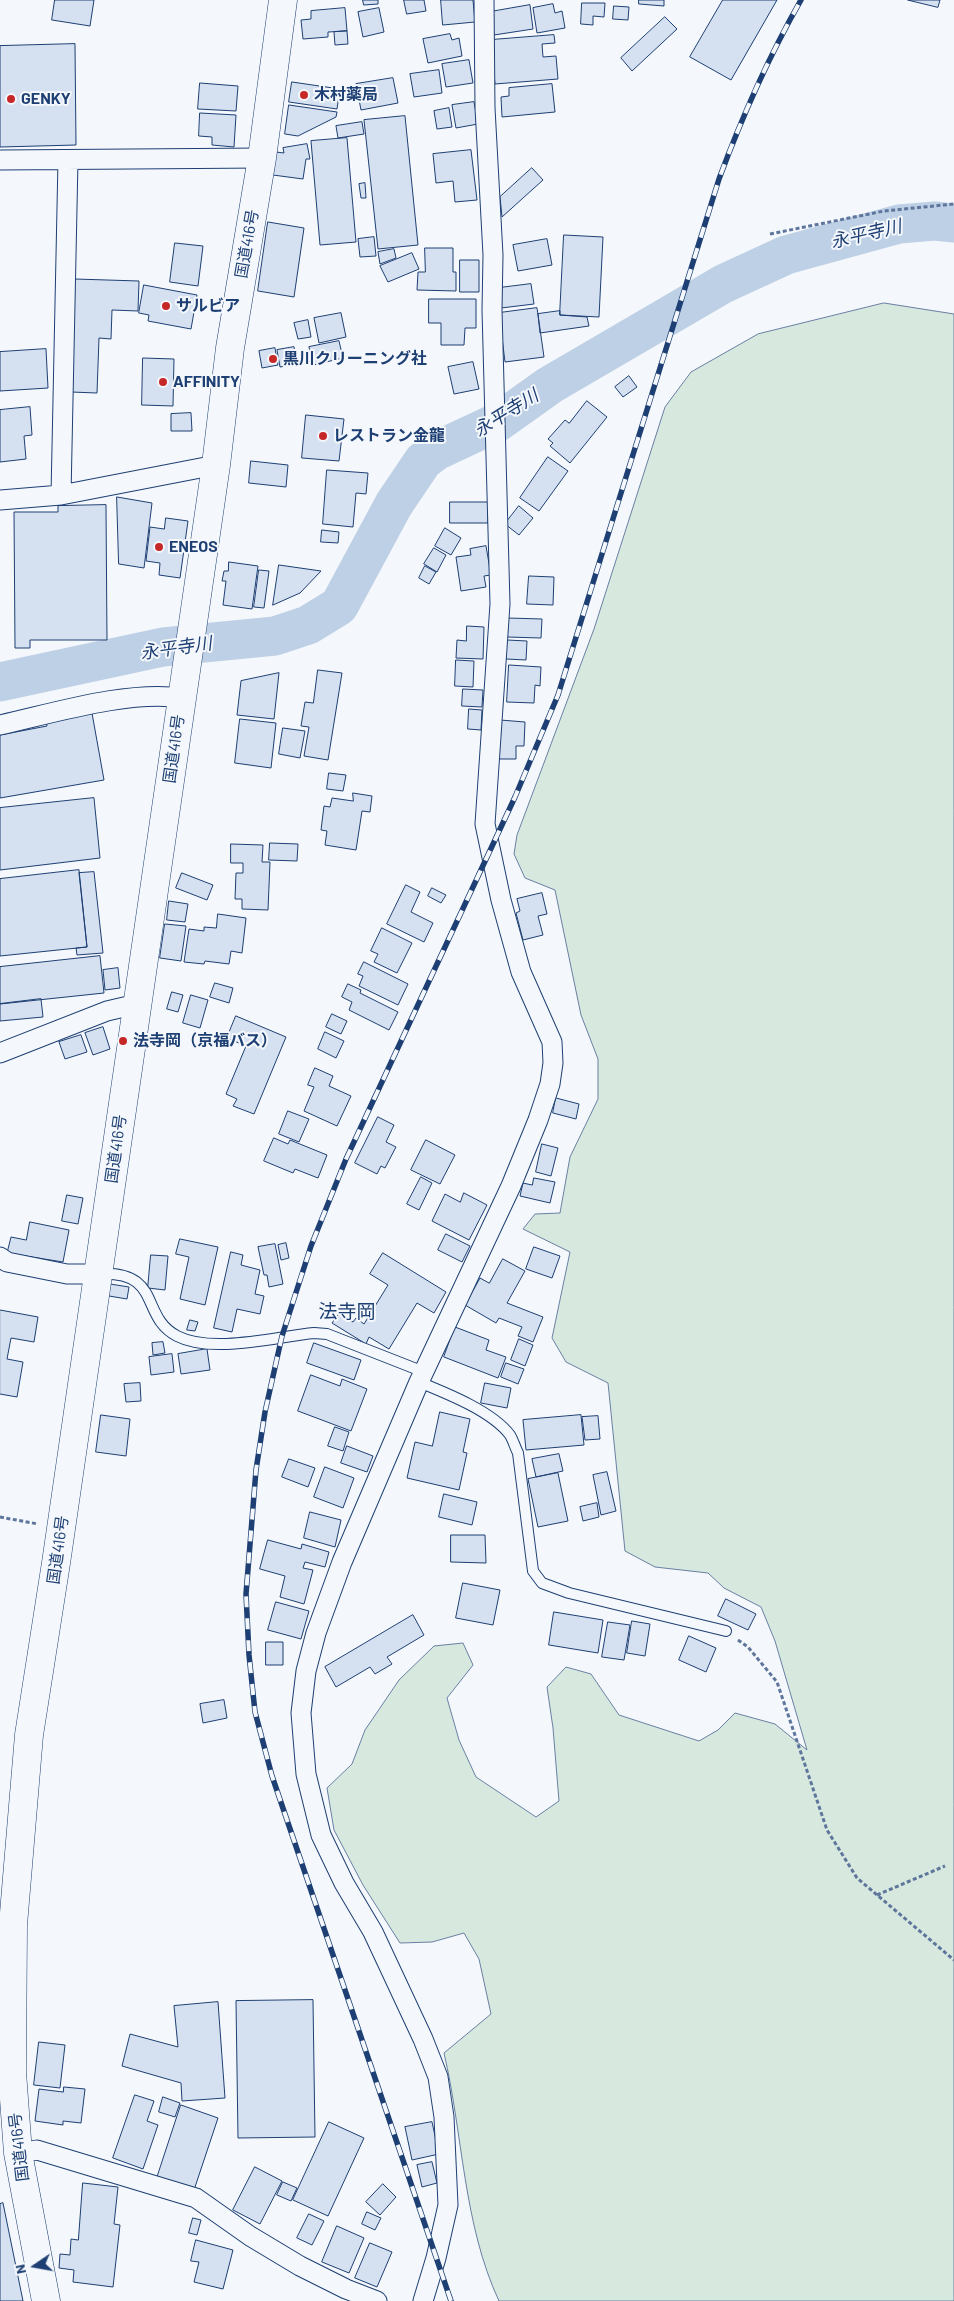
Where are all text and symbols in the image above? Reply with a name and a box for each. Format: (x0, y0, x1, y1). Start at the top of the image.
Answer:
place label: 木村薬局 (314, 85, 378, 105)
place label: GENKY (21, 89, 71, 109)
marker: 木村薬局 (298, 89, 310, 101)
marker: GENKY (5, 93, 17, 105)
street label: 国道416号 (232, 208, 262, 280)
water label: 永平寺川 (828, 215, 904, 253)
place label: サルビア (176, 296, 240, 316)
marker: サルビア (160, 300, 172, 312)
place label: 黒川クリーニング社 (283, 349, 427, 369)
marker: 黒川クリーニング社 (267, 353, 279, 365)
place label: AFFINITY (173, 372, 240, 392)
marker: AFFINITY (157, 376, 169, 388)
water label: 永平寺川 (470, 385, 542, 441)
place label: レストラン金龍 (333, 426, 445, 446)
marker: レストラン金龍 (317, 430, 329, 442)
place label: ENEOS (169, 537, 218, 557)
marker: ENEOS (153, 541, 165, 553)
water label: 永平寺川 (139, 632, 213, 664)
street label: 国道416号 (160, 713, 188, 785)
place label: 法寺岡（京福バス） (133, 1031, 277, 1051)
marker: 法寺岡（京福バス） (117, 1035, 129, 1047)
street label: 国道416号 (102, 1113, 130, 1185)
district label: 法寺岡 (319, 1301, 375, 1323)
street label: 国道416号 (44, 1514, 72, 1586)
street label: 国道416号 (5, 2111, 33, 2183)
north arrow (10, 2241, 60, 2291)
text: N (11, 2263, 29, 2276)

